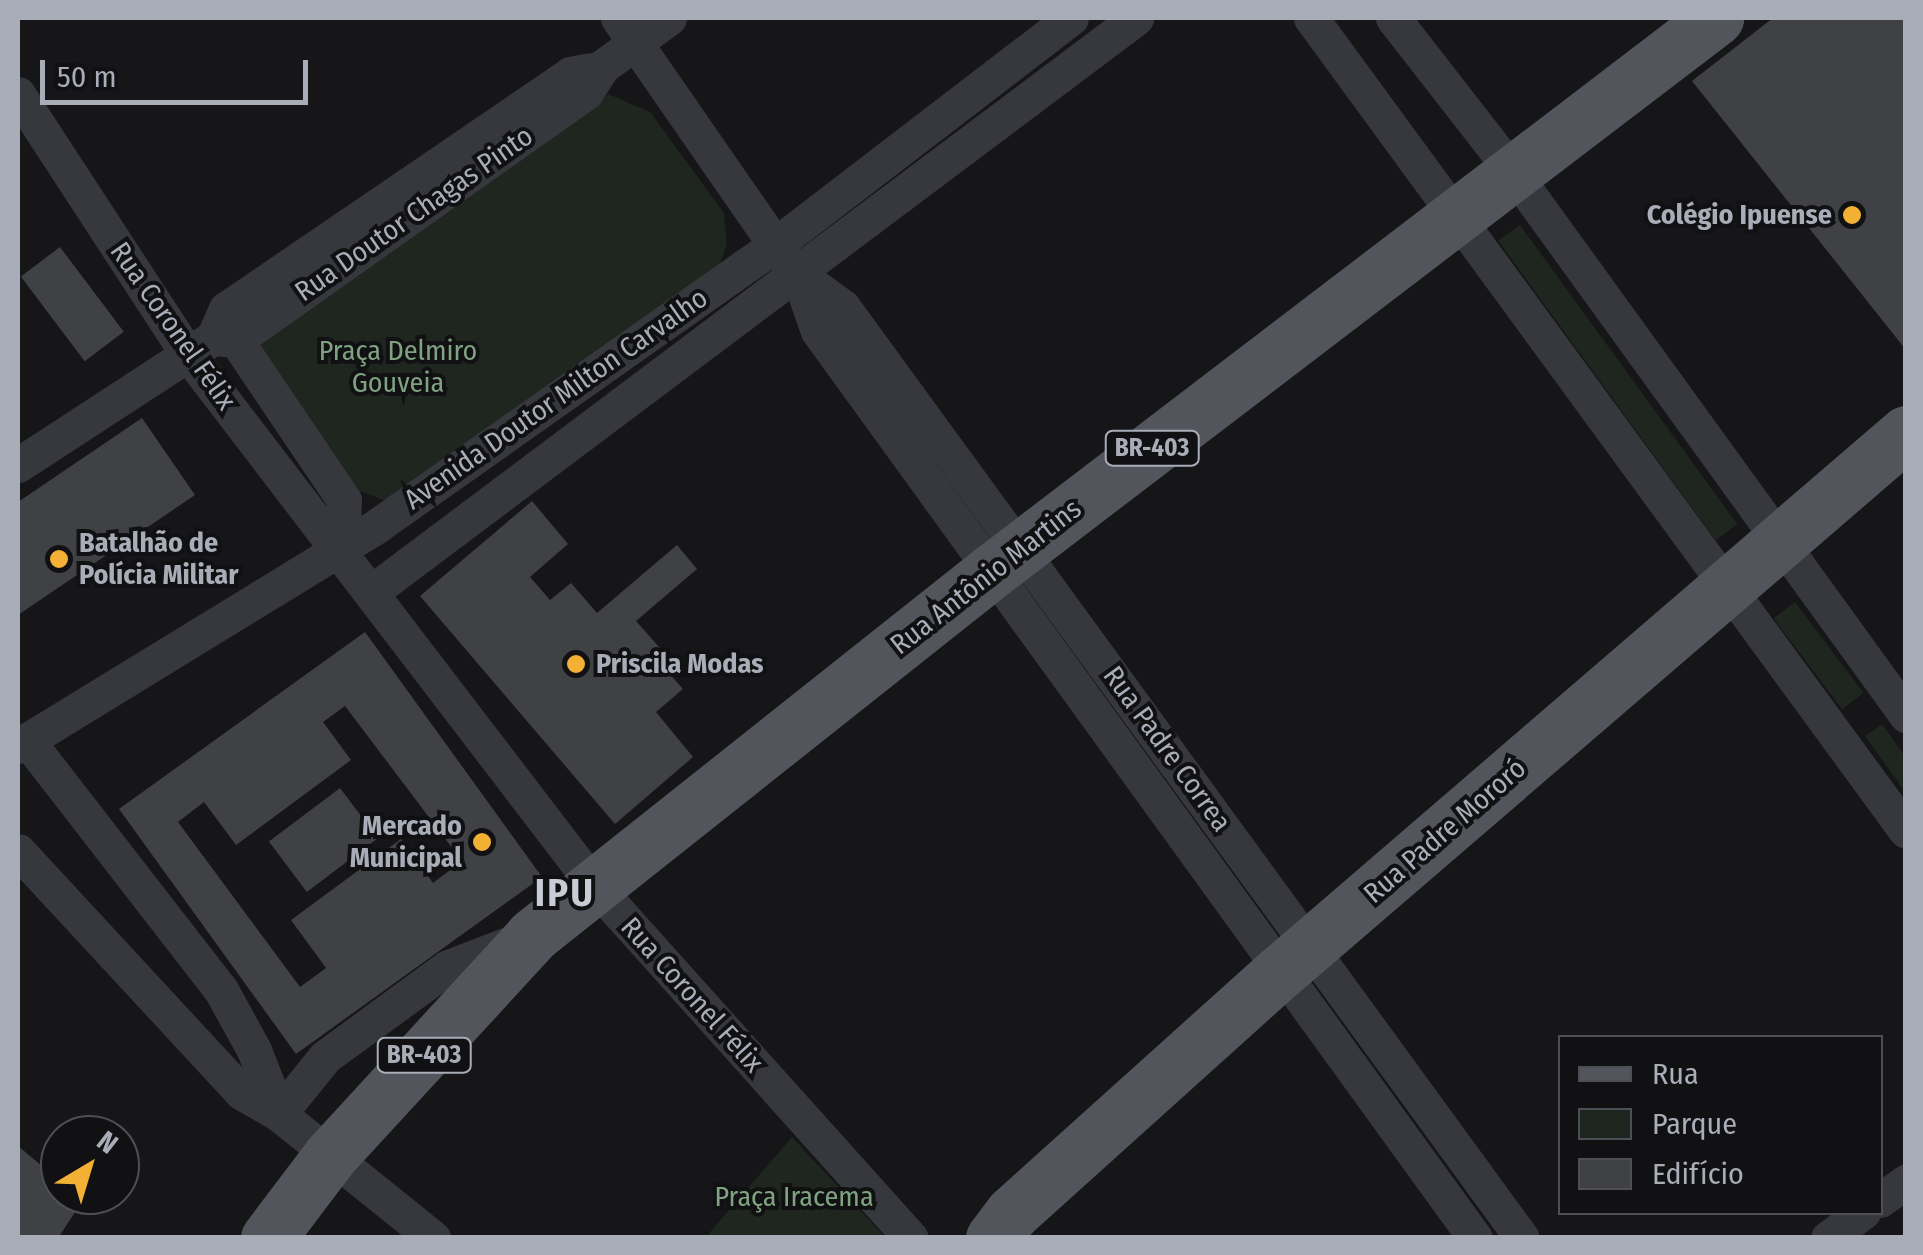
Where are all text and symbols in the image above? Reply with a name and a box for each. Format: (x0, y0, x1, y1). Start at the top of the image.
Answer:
scale bar (45, 40, 312, 102)
text: 50 m (57, 59, 117, 95)
street label: Rua Doutor Chagas Pinto (289, 119, 539, 309)
place label: Colégio Ipuense (1647, 198, 1832, 232)
marker: Colégio Ipuense (1841, 204, 1863, 226)
street label: Rua Coronel Félix (103, 236, 243, 416)
street label: Avenida Doutor Milton Carvalho (398, 281, 714, 517)
park label: Praça Delmiro Gouveia (319, 334, 477, 400)
road number: BR-403 (1104, 428, 1200, 468)
street label: Rua Antônio Martins (884, 492, 1088, 662)
place label: Batalhão de Polícia Militar (79, 526, 238, 592)
marker: Batalhão de Polícia Militar (48, 548, 70, 570)
place label: Priscila Modas (596, 647, 764, 681)
marker: Priscila Modas (565, 653, 587, 675)
street label: Rua Padre Correa (1096, 660, 1238, 838)
street label: Rua Padre Mororó (1357, 752, 1533, 910)
place label: Mercado Municipal (350, 809, 462, 875)
marker: Mercado Municipal (471, 831, 493, 853)
district label: IPU (535, 871, 595, 917)
street label: Rua Coronel Félix (614, 911, 770, 1079)
road number: BR-403 (376, 1035, 472, 1075)
legend (1558, 1035, 1883, 1215)
text: Rua (1652, 1056, 1699, 1092)
text: Parque (1652, 1106, 1737, 1142)
north arrow (40, 1115, 140, 1215)
text: N (91, 1124, 124, 1161)
text: Edifício (1652, 1156, 1744, 1192)
park label: Praça Iracema (714, 1180, 874, 1214)

